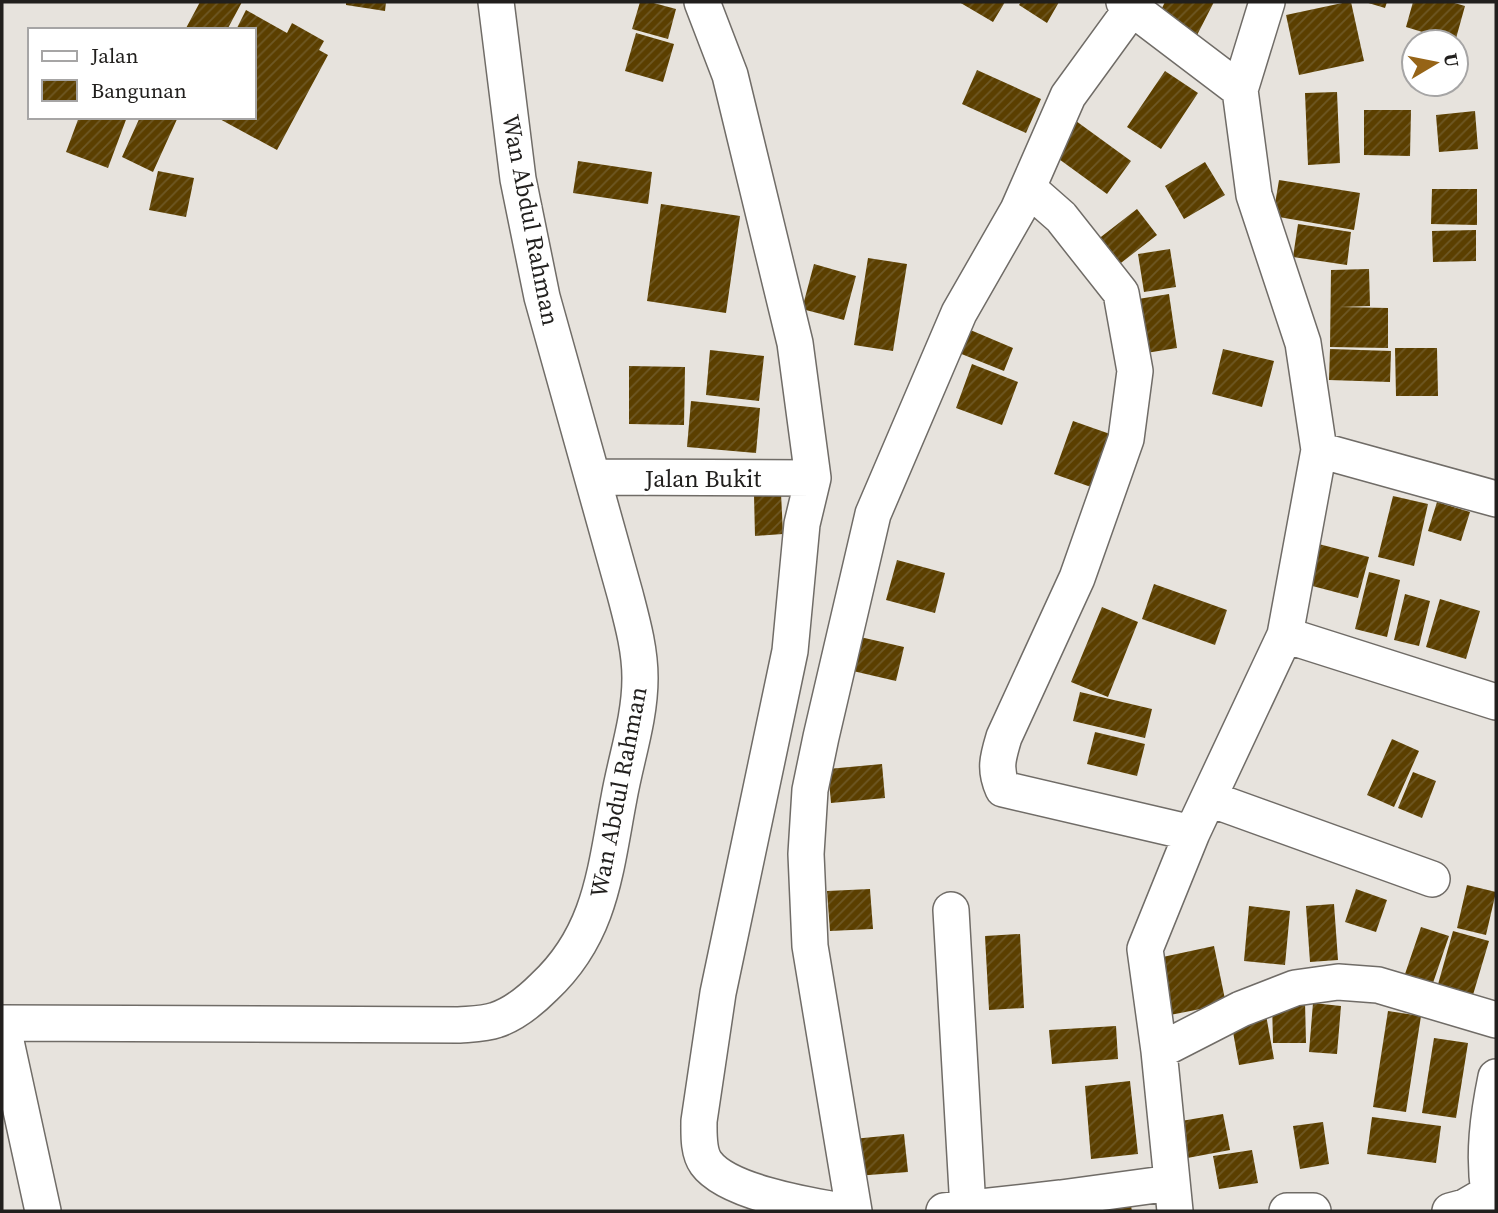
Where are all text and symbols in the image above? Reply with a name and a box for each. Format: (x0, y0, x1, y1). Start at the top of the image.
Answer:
legend (28, 28, 256, 119)
north arrow (1400, 28, 1470, 98)
text: Jalan (90, 41, 139, 70)
text: U (1438, 51, 1466, 69)
text: Bangunan (91, 76, 187, 105)
street label: Wan Abdul Rahman (494, 112, 568, 328)
street label: Jalan Bukit (644, 462, 761, 495)
street label: Wan Abdul Rahman (581, 684, 655, 900)

